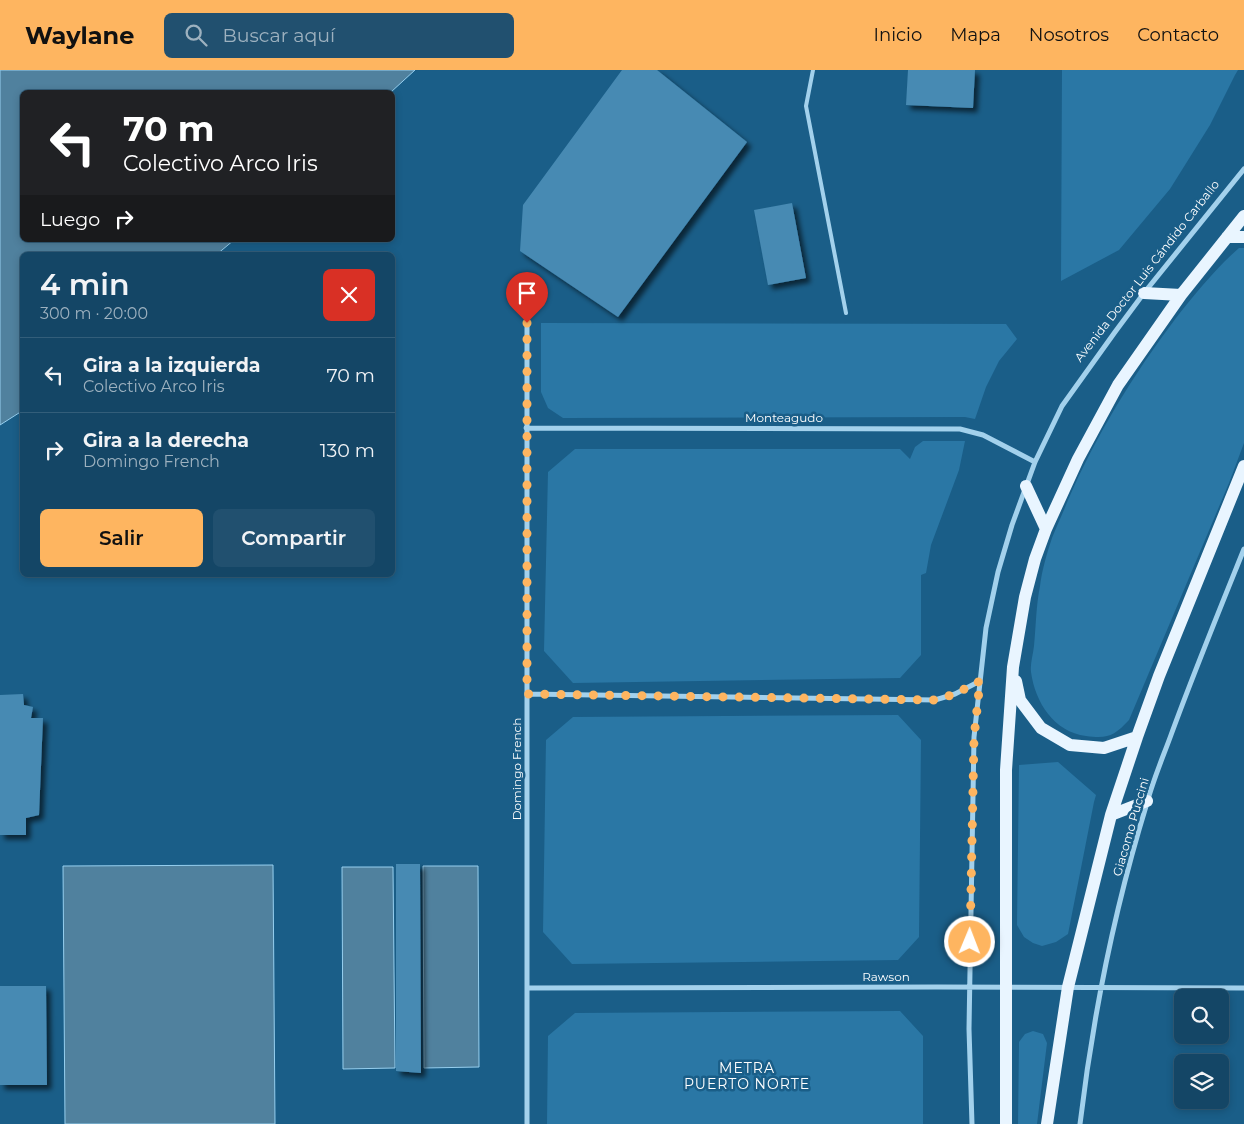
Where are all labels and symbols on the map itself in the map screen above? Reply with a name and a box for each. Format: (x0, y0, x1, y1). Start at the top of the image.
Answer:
street label: Avenida Doctor Luis Cándido Carballo (1071, 177, 1222, 365)
pin (506, 272, 548, 323)
street label: Monteagudo (745, 410, 823, 425)
street label: Domingo French (509, 718, 524, 820)
street label: Giacomo Puccini (1109, 776, 1152, 878)
position arrow (943, 915, 995, 967)
street label: Rawson (862, 969, 910, 984)
district label: METRA PUERTO NORTE (684, 1059, 810, 1093)

